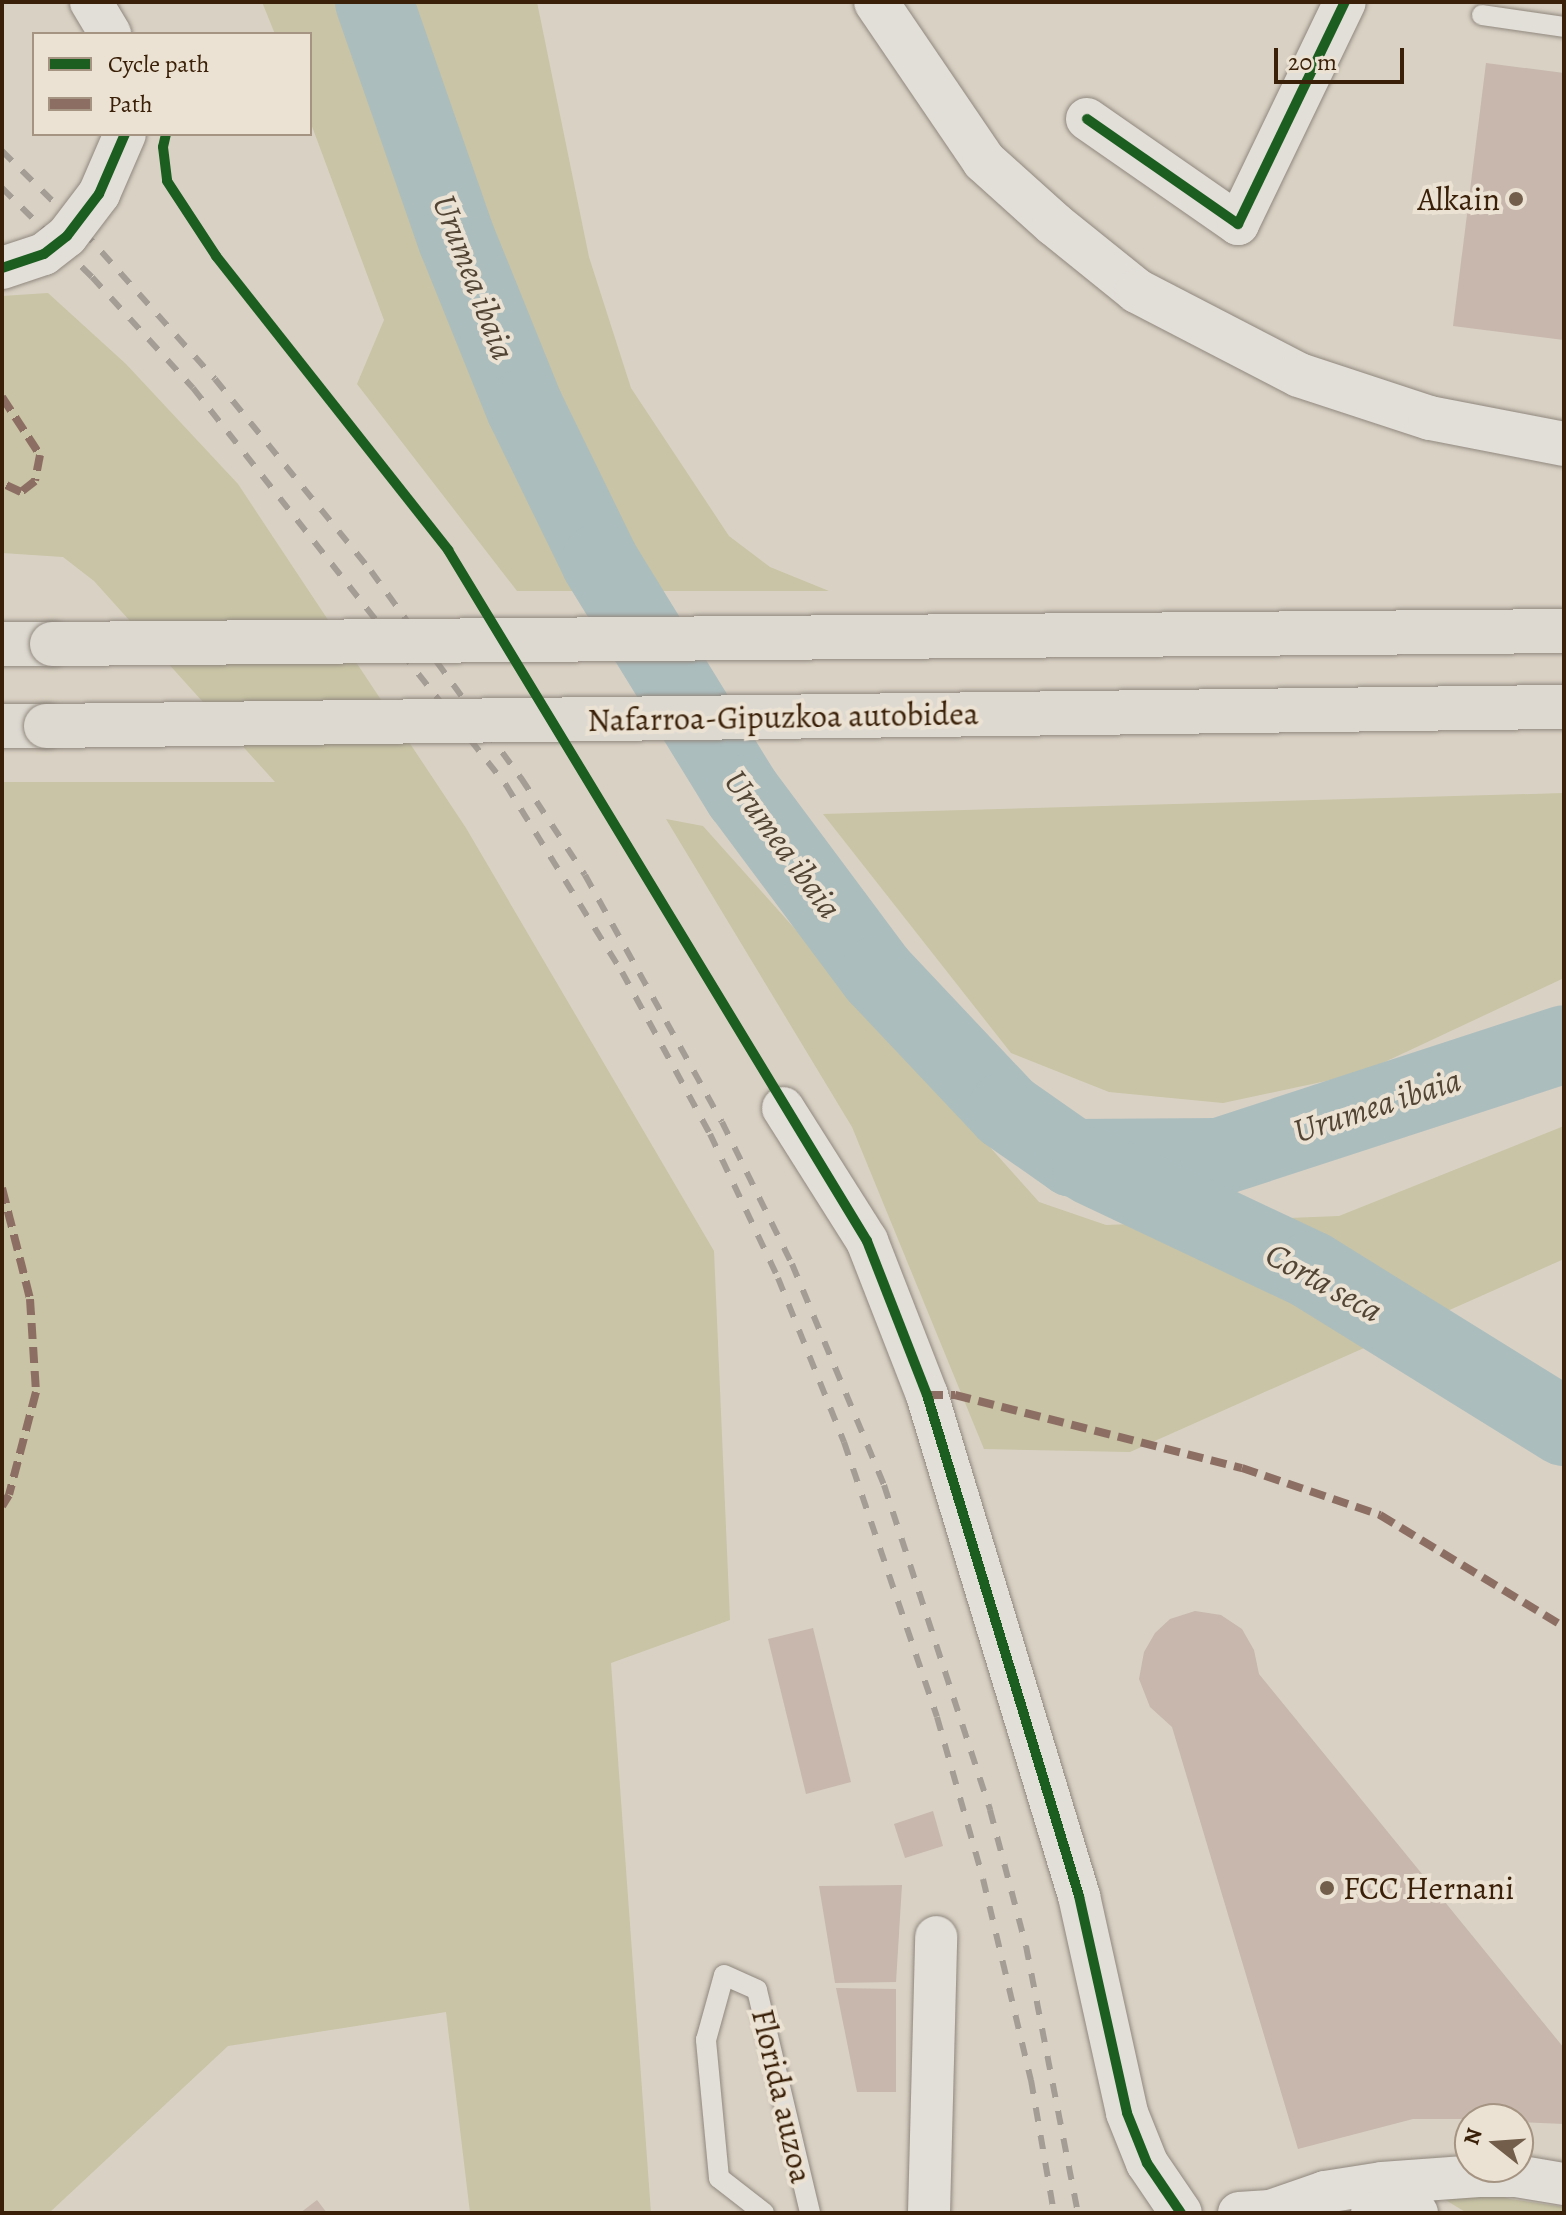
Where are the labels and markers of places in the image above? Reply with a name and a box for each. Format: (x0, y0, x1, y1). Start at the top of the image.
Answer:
place label: Alkain (1417, 180, 1500, 218)
marker: Alkain (1507, 190, 1525, 208)
place label: FCC Hernani (1343, 1869, 1514, 1907)
marker: FCC Hernani (1318, 1879, 1336, 1897)

